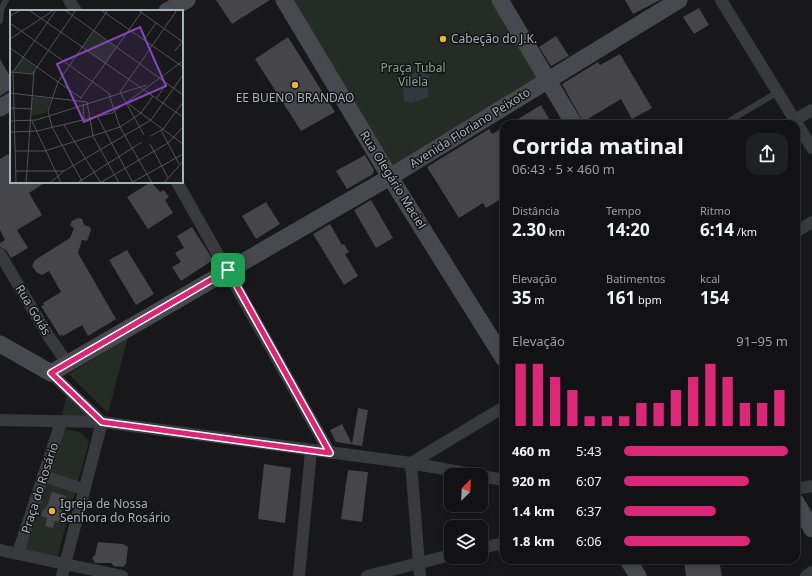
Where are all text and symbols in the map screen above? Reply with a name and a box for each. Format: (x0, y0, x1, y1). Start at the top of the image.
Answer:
inset map (10, 10, 183, 183)
place label: Cabeção do J.K. (451, 30, 537, 47)
marker: Cabeção do J.K. (438, 34, 448, 44)
park label: Praça Tubal Vilela (380, 59, 446, 90)
marker: EE BUENO BRANDAO (290, 80, 300, 90)
street label: Avenida Floriano Peixoto (406, 83, 533, 172)
place label: EE BUENO BRANDAO (236, 89, 354, 106)
street label: Rua Olegário Maciel (356, 127, 431, 232)
text: Corrida matinal (512, 130, 684, 160)
button: share (746, 133, 788, 175)
text: 06:43 · 5 × 460 m (512, 160, 615, 178)
text: Distância (512, 203, 559, 218)
text: Tempo (606, 203, 641, 218)
text: Ritmo (700, 203, 731, 218)
text: 2.30 (512, 218, 546, 241)
text: 14:20 (606, 218, 650, 241)
text: 6:14 (700, 218, 734, 241)
text: km (546, 224, 565, 239)
text: /km (734, 224, 757, 239)
pin (211, 253, 245, 287)
icon: arrive (217, 259, 239, 281)
text: Elevação (512, 271, 557, 286)
text: Batimentos (606, 271, 665, 286)
text: kcal (700, 271, 720, 286)
street label: Rua Goiás (12, 281, 55, 338)
text: 35 (512, 286, 531, 309)
text: 161 (606, 286, 635, 309)
text: 154 (700, 286, 729, 309)
text: m (531, 292, 545, 307)
text: bpm (635, 292, 662, 307)
text: Elevação (512, 332, 565, 350)
text: 91–95 m (736, 332, 788, 350)
street label: Praça do Rosário (17, 440, 62, 535)
text: 460 m (512, 442, 550, 460)
text: 5:43 (576, 442, 602, 460)
north arrow (444, 468, 488, 512)
map controls (444, 468, 488, 564)
text: 920 m (512, 472, 550, 490)
text: 6:07 (576, 472, 602, 490)
place label: Igreja de Nossa Senhora do Rosário (60, 495, 170, 526)
text: 1.4 km (512, 502, 555, 520)
text: 6:37 (576, 502, 602, 520)
marker: Igreja de Nossa Senhora do Rosário (47, 506, 57, 516)
button: layers (444, 520, 488, 564)
text: 1.8 km (512, 532, 555, 550)
text: 6:06 (576, 532, 602, 550)

